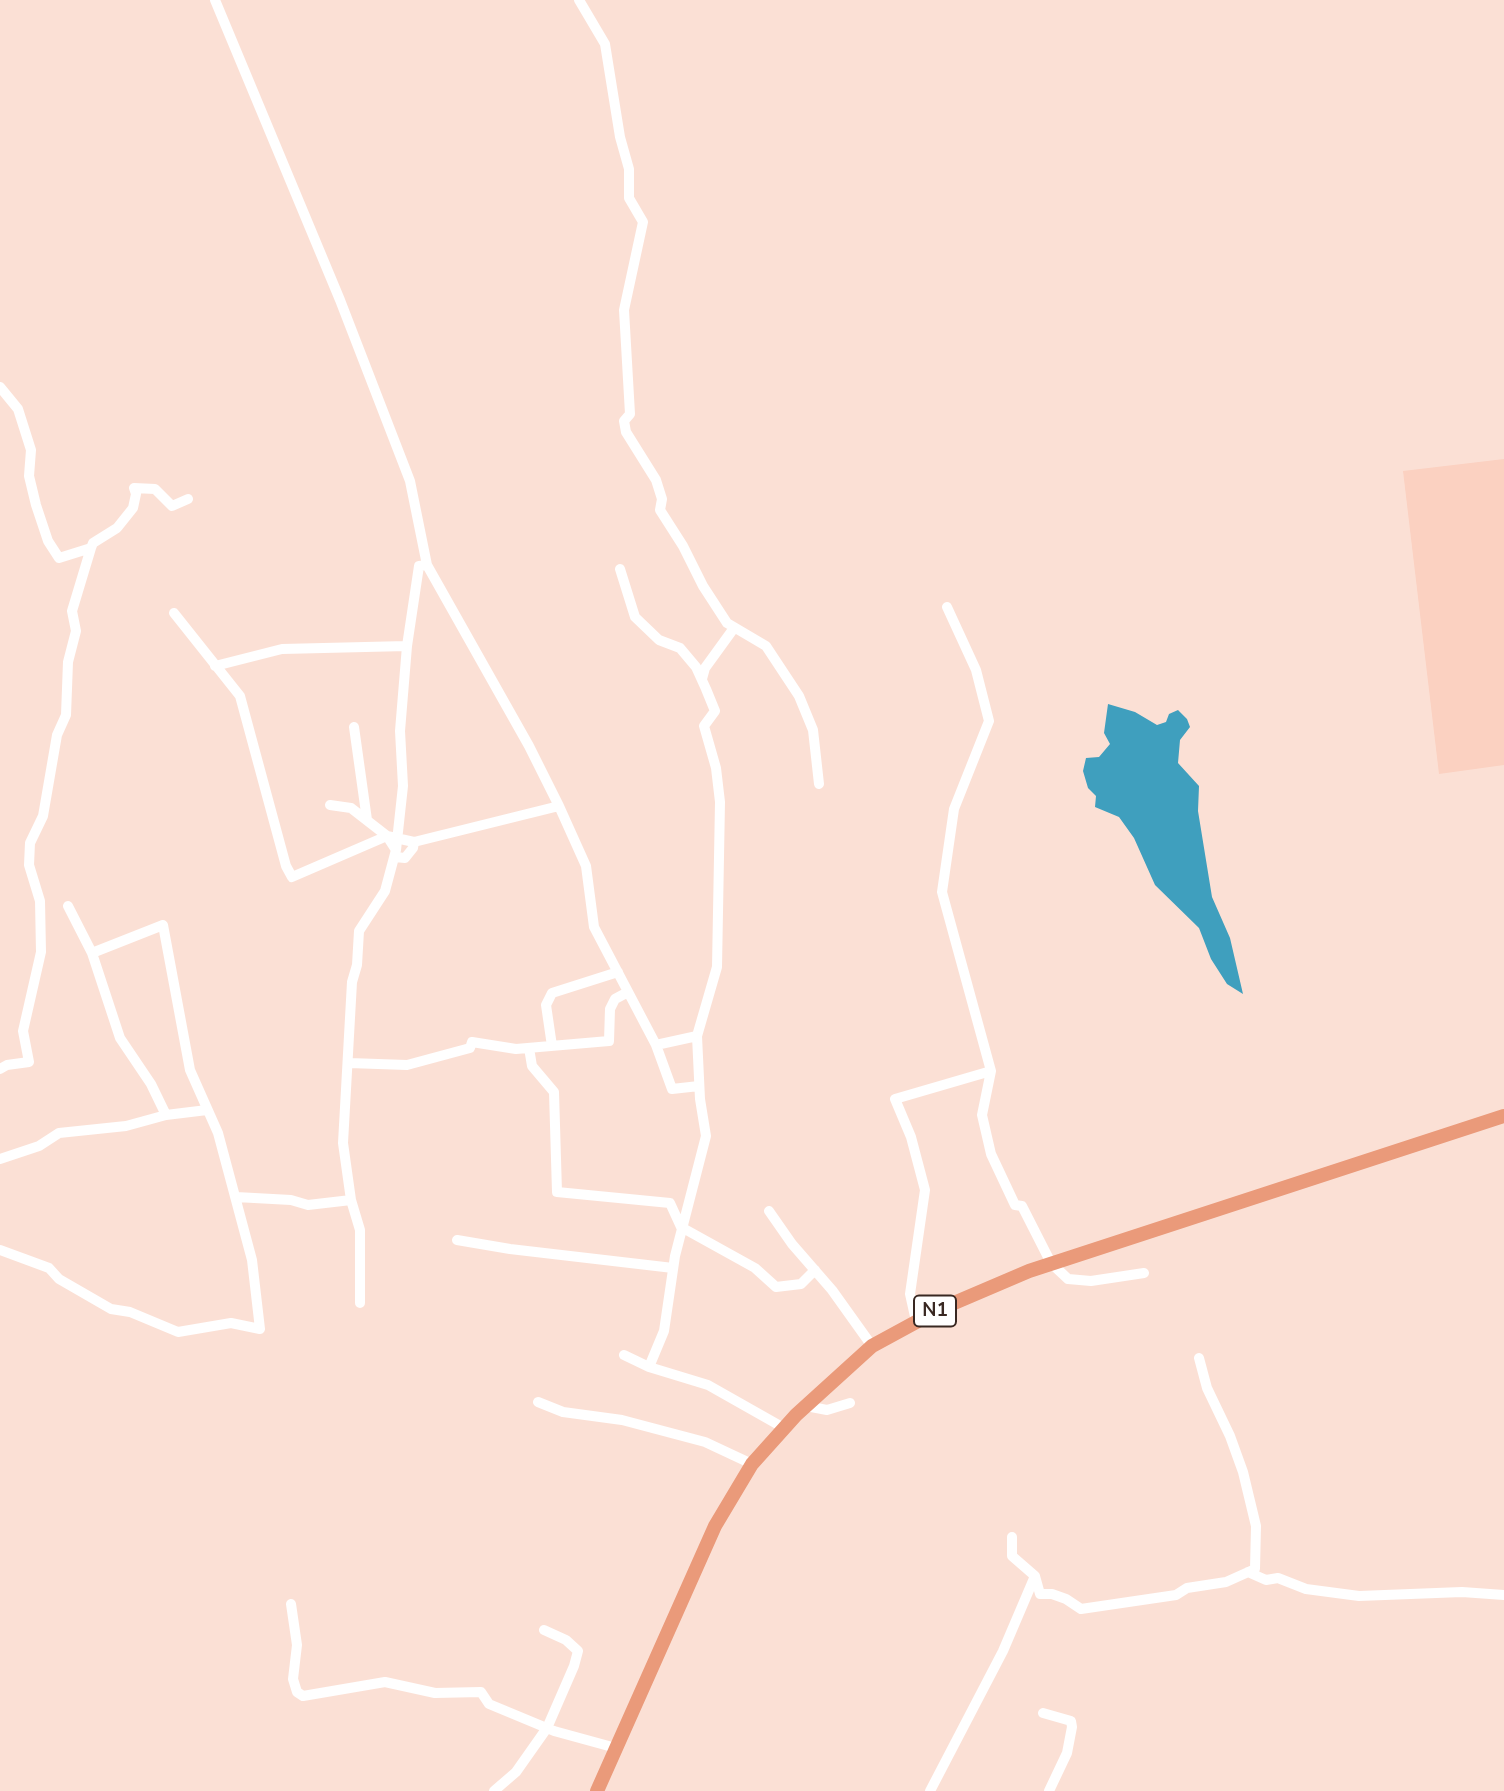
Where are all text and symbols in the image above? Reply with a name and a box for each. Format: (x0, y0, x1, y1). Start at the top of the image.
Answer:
road number: N1 (914, 1296, 956, 1326)

